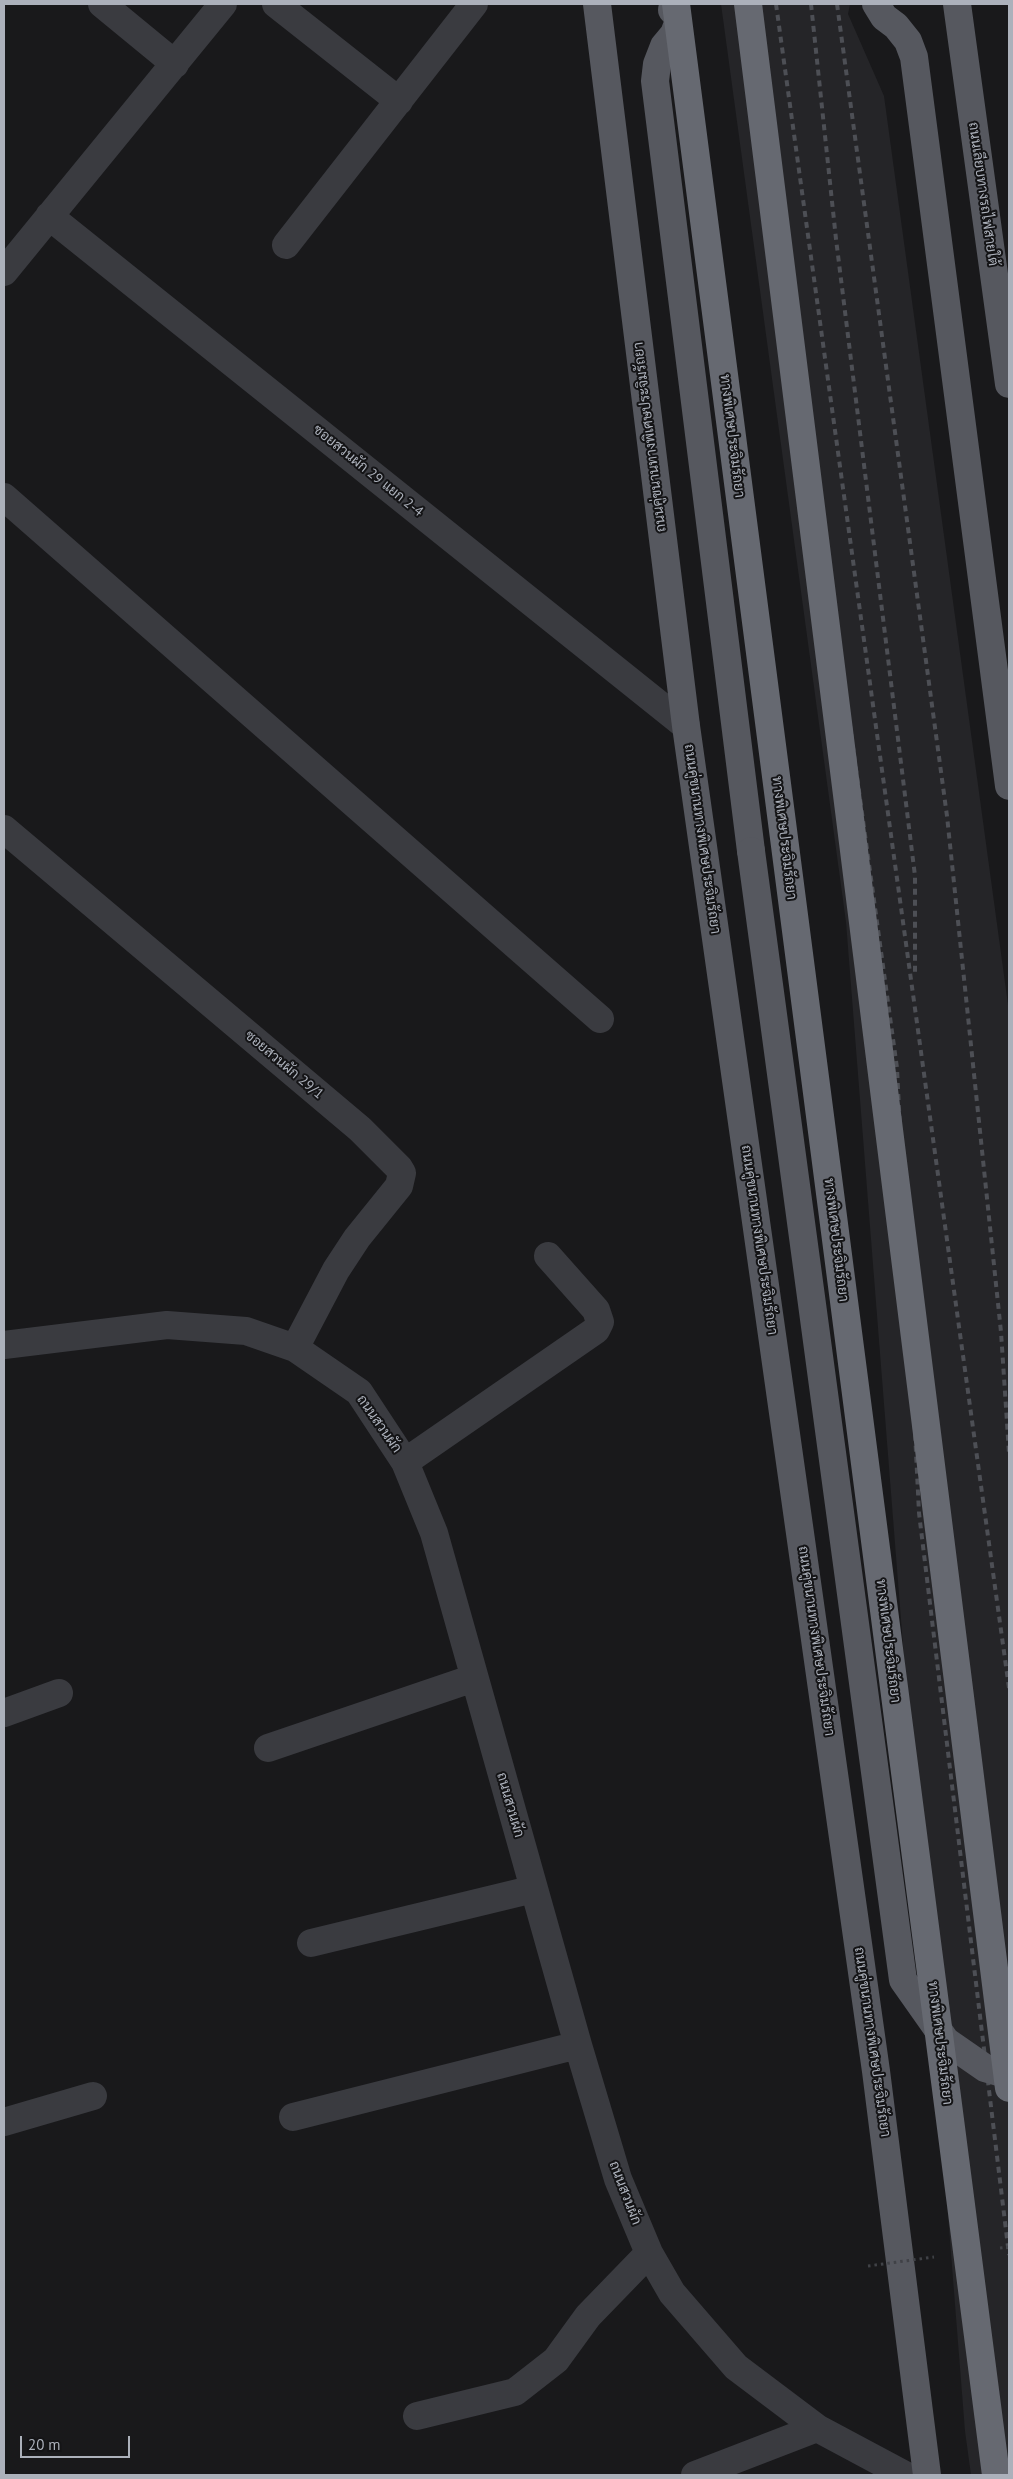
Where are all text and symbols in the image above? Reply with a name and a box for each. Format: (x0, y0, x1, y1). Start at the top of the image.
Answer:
street label: ถนนเลียบทางรถไฟสายใต้ (965, 121, 1001, 267)
street label: ถนนคู่ขนานทางพิเศษประจิมรัถยา (630, 341, 670, 533)
street label: ทางพิเศษประจิมรัถยา (716, 373, 748, 499)
street label: ซอยสวนผัก 29 แยก 2-4 (310, 421, 426, 521)
street label: ถนนคู่ขนานทางพิเศษประจิมรัถยา (680, 743, 724, 935)
street label: ทางพิเศษประจิมรัถยา (768, 775, 800, 901)
street label: ซอยสวนผัก 29/1 (241, 1027, 327, 1103)
street label: ถนนคู่ขนานทางพิเศษประจิมรัถยา (737, 1144, 781, 1336)
street label: ทางพิเศษประจิมรัถยา (820, 1177, 852, 1303)
street label: ถนนสวนผัก (353, 1392, 405, 1456)
street label: ถนนคู่ขนานทางพิเศษประจิมรัถยา (794, 1545, 838, 1737)
street label: ทางพิเศษประจิมรัถยา (872, 1578, 904, 1704)
street label: ถนนสวนผัก (493, 1771, 527, 1839)
street label: ถนนคู่ขนานทางพิเศษประจิมรัถยา (850, 1946, 894, 2138)
street label: ทางพิเศษประจิมรัถยา (924, 1980, 956, 2106)
street label: ถนนสวนผัก (605, 2159, 645, 2227)
scale bar (22, 2426, 132, 2458)
text: 20 m (28, 2435, 61, 2454)

